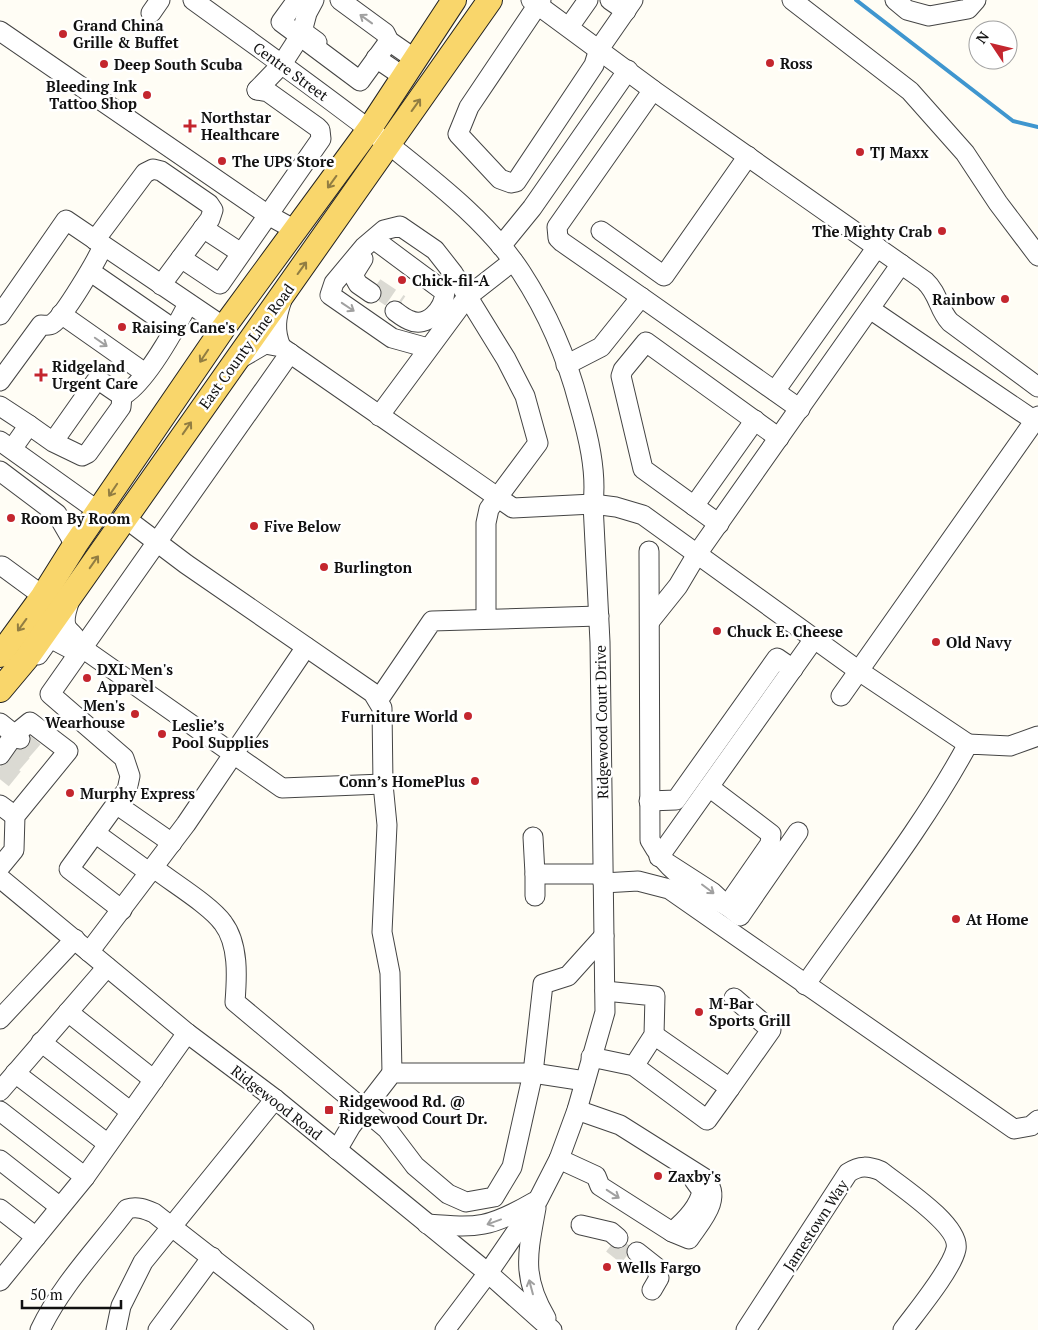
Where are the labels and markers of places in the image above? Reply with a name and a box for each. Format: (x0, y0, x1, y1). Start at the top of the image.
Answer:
place label: Grand China Grille & Buffet (73, 15, 179, 52)
marker: Grand China Grille & Buffet (57, 28, 69, 40)
place label: Ross (780, 53, 813, 73)
place label: Deep South Scuba (114, 54, 243, 74)
marker: Ross (764, 57, 776, 69)
marker: Deep South Scuba (98, 58, 110, 70)
place label: Bleeding Ink Tattoo Shop (46, 76, 137, 113)
marker: Bleeding Ink Tattoo Shop (141, 89, 153, 101)
place label: Northstar Healthcare (201, 107, 280, 144)
marker: Northstar Healthcare (183, 119, 197, 133)
place label: TJ Maxx (870, 142, 929, 162)
marker: TJ Maxx (854, 146, 866, 158)
place label: The UPS Store (232, 151, 334, 171)
marker: The UPS Store (216, 155, 228, 167)
place label: The Mighty Crab (812, 221, 932, 241)
marker: The Mighty Crab (936, 225, 948, 237)
place label: Chick-fil-A (412, 270, 490, 290)
marker: Chick-fil-A (396, 274, 408, 286)
place label: Rainbow (932, 289, 995, 309)
marker: Rainbow (999, 293, 1011, 305)
place label: Raising Cane's (132, 317, 235, 337)
marker: Raising Cane's (116, 321, 128, 333)
place label: Ridgeland Urgent Care (52, 356, 138, 393)
marker: Ridgeland Urgent Care (34, 368, 48, 382)
place label: Room By Room (21, 508, 130, 528)
marker: Room By Room (5, 512, 17, 524)
place label: Five Below (264, 516, 341, 536)
marker: Five Below (248, 520, 260, 532)
place label: Burlington (334, 557, 413, 577)
marker: Burlington (318, 561, 330, 573)
place label: Chuck E. Cheese (727, 621, 843, 641)
marker: Chuck E. Cheese (711, 625, 723, 637)
place label: Old Navy (946, 632, 1013, 652)
marker: Old Navy (930, 636, 942, 648)
place label: DXL Men's Apparel (97, 659, 173, 696)
marker: DXL Men's Apparel (81, 672, 93, 684)
place label: Men's Wearhouse (45, 695, 125, 732)
place label: Furniture World (341, 706, 458, 726)
marker: Men's Wearhouse (129, 708, 141, 720)
marker: Furniture World (462, 710, 474, 722)
place label: Leslie’s Pool Supplies (172, 715, 269, 752)
marker: Leslie’s Pool Supplies (156, 728, 168, 740)
place label: Conn’s HomePlus (339, 771, 465, 791)
marker: Conn’s HomePlus (469, 775, 481, 787)
place label: Murphy Express (80, 783, 195, 803)
marker: Murphy Express (64, 787, 76, 799)
place label: At Home (966, 909, 1029, 929)
marker: At Home (950, 913, 962, 925)
place label: M-Bar Sports Grill (709, 993, 791, 1030)
marker: M-Bar Sports Grill (693, 1006, 705, 1018)
place label: Ridgewood Rd. @ Ridgewood Court Dr. (339, 1091, 488, 1128)
marker: Ridgewood Rd. @ Ridgewood Court Dr. (323, 1104, 335, 1116)
place label: Zaxby's (668, 1166, 721, 1186)
marker: Zaxby's (652, 1170, 664, 1182)
place label: Wells Fargo (617, 1257, 701, 1277)
marker: Wells Fargo (601, 1261, 613, 1273)

